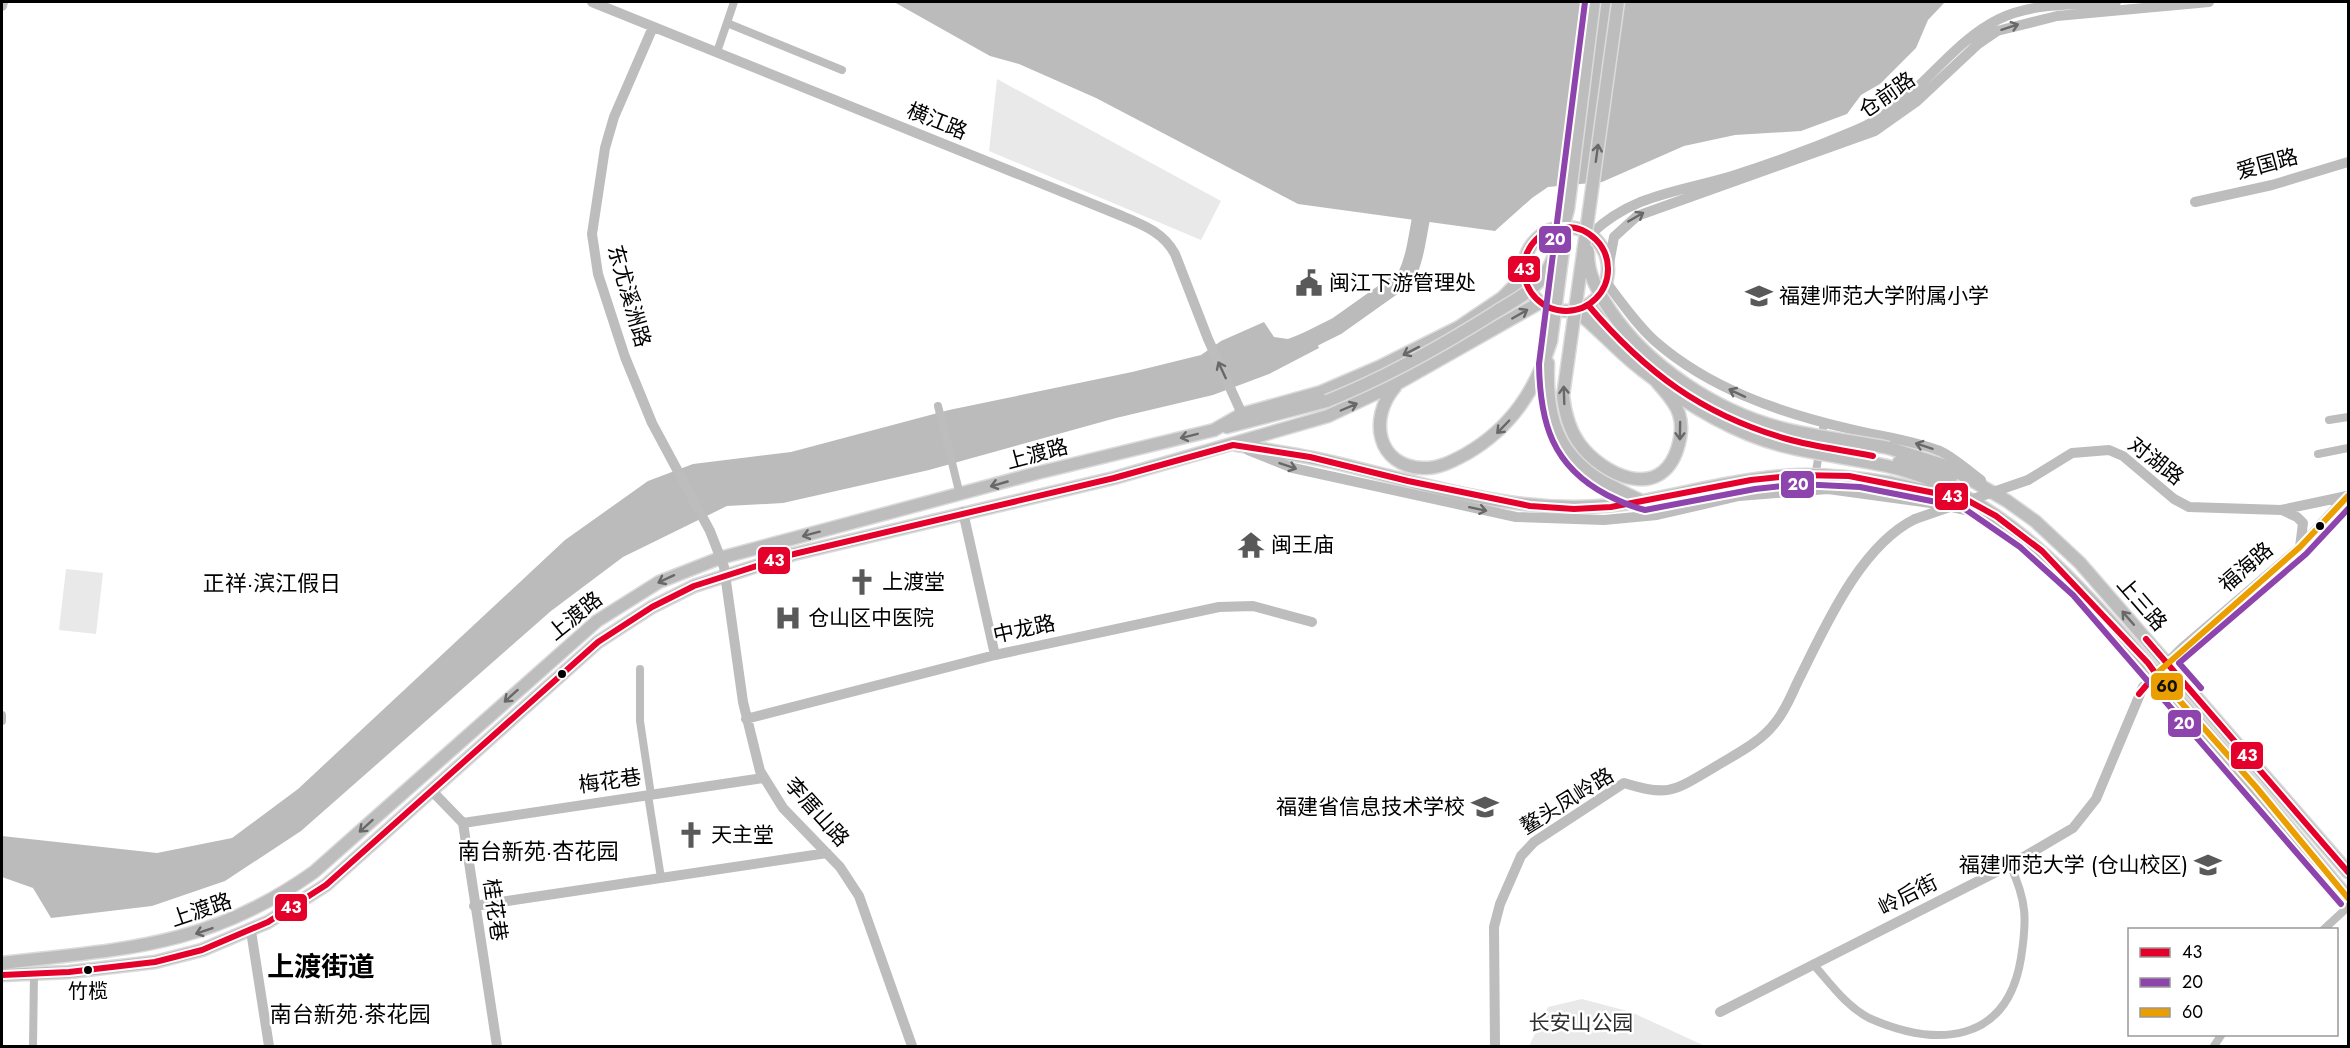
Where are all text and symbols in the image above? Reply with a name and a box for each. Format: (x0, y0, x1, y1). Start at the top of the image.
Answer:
one-way arrow (2000, 20, 2019, 31)
street label: 仓前路 (1853, 65, 1921, 125)
street label: 横江路 (902, 95, 972, 147)
street label: 爱国路 (2233, 141, 2301, 187)
one-way arrow (1592, 144, 1603, 164)
one-way arrow (1627, 211, 1644, 223)
line badge: 20 (1538, 225, 1572, 254)
text: 20 (1544, 228, 1566, 251)
street label: 东尤溪洲路 (600, 241, 658, 351)
line badge: 43 (1507, 255, 1541, 283)
text: 43 (1513, 258, 1535, 281)
public building icon: 闽江下游管理处 (1294, 268, 1324, 298)
place label: 闽江下游管理处 (1329, 268, 1476, 298)
school or university icon: 福建师范大学附属小学 (1744, 281, 1774, 311)
place label: 福建师范大学附属小学 (1779, 281, 1989, 311)
one-way arrow (1511, 308, 1528, 320)
one-way arrow (1403, 345, 1420, 357)
one-way arrow (1216, 362, 1228, 380)
one-way arrow (1558, 386, 1570, 405)
one-way arrow (1728, 386, 1746, 398)
one-way arrow (1339, 401, 1357, 412)
one-way arrow (1495, 420, 1510, 435)
one-way arrow (1674, 421, 1686, 441)
one-way arrow (1179, 430, 1198, 442)
street label: 对湖路 (2122, 430, 2190, 492)
street label: 上渡路 (1003, 431, 1071, 477)
one-way arrow (1915, 440, 1934, 451)
one-way arrow (1278, 461, 1297, 472)
line badge: 20 (1780, 470, 1815, 499)
text: 20 (1787, 473, 1809, 496)
one-way arrow (990, 478, 1009, 490)
line badge: 43 (1934, 482, 1969, 511)
text: 43 (1941, 485, 1963, 508)
one-way arrow (1467, 504, 1487, 515)
unlabelled marker (2314, 520, 2326, 532)
one-way arrow (802, 528, 821, 540)
temple icon: 闽王庙 (1236, 530, 1266, 560)
place label: 闽王庙 (1271, 530, 1334, 560)
street label: 福海路 (2212, 535, 2280, 599)
line badge: 43 (757, 546, 791, 575)
text: 43 (763, 549, 785, 572)
district label: 正祥·滨江假日 (203, 567, 341, 599)
church icon: 上渡堂 (847, 567, 877, 597)
place label: 上渡堂 (882, 567, 945, 597)
street label: 上三路 (2110, 570, 2174, 638)
one-way arrow (658, 574, 676, 586)
street label: 上渡路 (541, 585, 609, 647)
hospital icon: 仓山区中医院 (773, 603, 803, 633)
place label: 仓山区中医院 (808, 603, 934, 633)
street label: 中龙路 (990, 608, 1058, 650)
one-way arrow (2121, 611, 2135, 626)
unlabelled marker (556, 668, 568, 680)
line badge: 60 (2150, 672, 2184, 701)
text: 60 (2156, 675, 2178, 698)
one-way arrow (504, 689, 519, 703)
line badge: 20 (2167, 709, 2202, 738)
text: 20 (2173, 712, 2195, 735)
line badge: 43 (2230, 741, 2264, 770)
text: 43 (2236, 744, 2258, 767)
street label: 鳌头凤岭路 (1515, 760, 1619, 842)
street label: 梅花巷 (577, 762, 643, 800)
street label: 李厝山路 (778, 771, 856, 853)
place label: 福建省信息技术学校 (1276, 792, 1465, 822)
school or university icon: 福建省信息技术学校 (1470, 792, 1500, 822)
one-way arrow (359, 819, 374, 833)
church icon: 天主堂 (676, 820, 706, 850)
place label: 天主堂 (711, 820, 774, 850)
district label: 南台新苑·杏花园 (458, 835, 618, 867)
place label: 福建师范大学 (仓山校区) (1959, 850, 2188, 880)
school or university icon: 福建师范大学 (仓山校区) (2193, 850, 2223, 880)
street label: 岭后街 (1873, 867, 1943, 923)
street label: 桂花巷 (476, 877, 514, 943)
street label: 上渡路 (166, 886, 236, 934)
line badge: 43 (274, 893, 308, 922)
text: 43 (280, 896, 302, 919)
one-way arrow (195, 926, 214, 937)
legend (2128, 928, 2338, 1036)
text: 43 (2182, 939, 2202, 965)
district label: 上渡街道 (267, 947, 375, 986)
marker: 竹榄 (82, 964, 94, 976)
text: 20 (2182, 969, 2203, 995)
place label: 竹榄 (68, 977, 108, 1006)
district label: 南台新苑·茶花园 (270, 998, 430, 1030)
text: 60 (2182, 999, 2203, 1025)
park label: 长安山公园 (1529, 1008, 1634, 1038)

